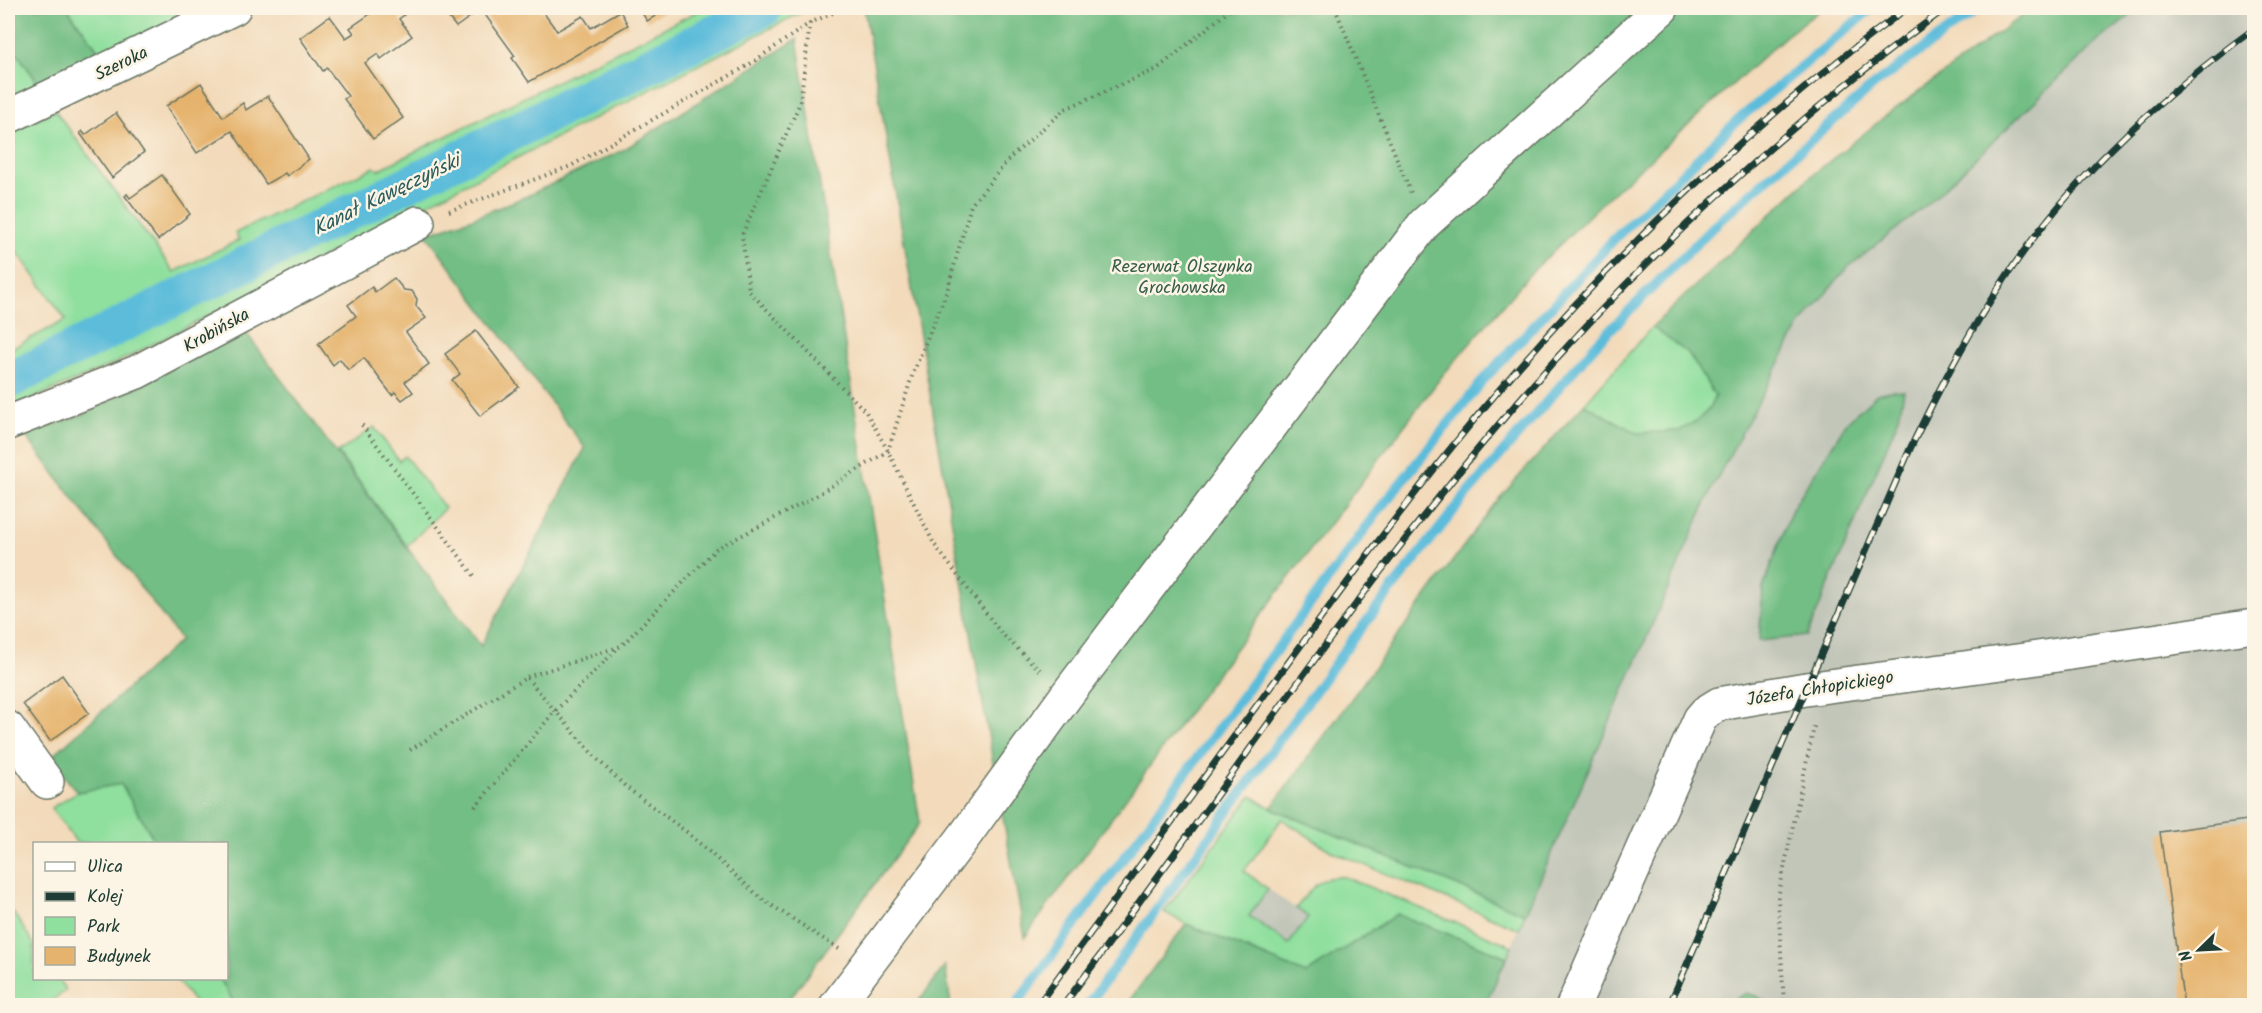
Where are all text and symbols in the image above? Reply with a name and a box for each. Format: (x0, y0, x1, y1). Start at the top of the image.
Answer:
street label: Szeroka (90, 39, 153, 90)
water label: Kanał Kawęczyński (308, 144, 470, 245)
park label: Rezerwat Olszynka Grochowska (1111, 253, 1253, 303)
street label: Krobińska (178, 301, 256, 362)
street label: Józefa Chłopickiego (1745, 664, 1896, 715)
legend (33, 842, 228, 980)
text: Ulica (87, 853, 123, 882)
text: Kolej (87, 883, 124, 912)
text: Park (87, 913, 120, 942)
north arrow (2169, 920, 2229, 980)
text: Budynek (87, 943, 151, 972)
text: N (2173, 946, 2200, 965)

